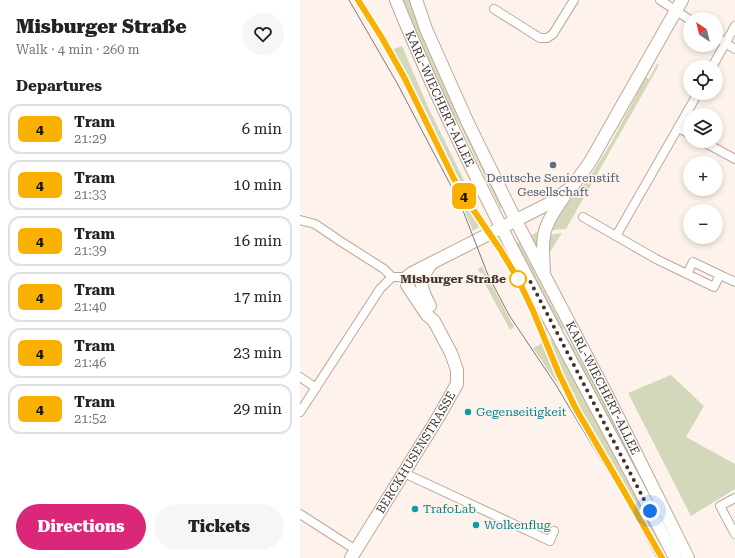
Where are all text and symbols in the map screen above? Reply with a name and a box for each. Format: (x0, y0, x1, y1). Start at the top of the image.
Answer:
north arrow (683, 12, 723, 52)
map controls (683, 12, 723, 244)
button: heart (242, 13, 284, 55)
text: Misburger Straße (16, 15, 187, 38)
street label: KARL-WIECHERT-ALLEE (403, 29, 477, 169)
text: Walk · 4 min · 260 m (16, 42, 140, 57)
button: locate (683, 60, 723, 100)
text: Departures (16, 77, 102, 95)
button: layers (683, 108, 723, 148)
text: Tram (74, 113, 115, 131)
text: 6 min (242, 120, 282, 138)
text: 4 (36, 121, 44, 137)
text: 21:29 (74, 131, 106, 146)
button: + (683, 156, 723, 196)
marker: Deutsche Seniorenstift Gesellschaft (548, 160, 558, 170)
text: Tram (74, 169, 115, 187)
place label: Deutsche Seniorenstift Gesellschaft (486, 171, 620, 199)
text: 10 min (233, 176, 282, 194)
text: 4 (36, 177, 44, 193)
line badge: 4 (451, 183, 477, 209)
text: 21:33 (74, 187, 106, 202)
text: 4 (460, 188, 468, 204)
button: − (683, 204, 723, 244)
text: Tram (74, 225, 115, 243)
text: 16 min (233, 232, 282, 250)
text: 4 (36, 233, 44, 249)
text: 21:39 (74, 243, 106, 258)
marker: Misburger Straße (509, 270, 527, 288)
place label: Misburger Straße (400, 272, 506, 286)
text: Tram (74, 281, 115, 299)
text: 17 min (233, 288, 282, 306)
text: 4 (36, 289, 44, 305)
text: 21:40 (74, 299, 106, 314)
street label: KARL-WIECHERT-ALLEE (563, 319, 643, 457)
text: Tram (74, 337, 115, 355)
text: 23 min (233, 344, 282, 362)
text: 4 (36, 345, 44, 361)
text: 21:46 (74, 355, 106, 370)
street label: BERCKHUSENSTRASSE (373, 389, 458, 516)
text: Tram (74, 393, 115, 411)
text: 29 min (233, 400, 282, 418)
text: 4 (36, 401, 44, 417)
place label: Gegenseitigkeit (476, 405, 567, 419)
marker: Gegenseitigkeit (463, 407, 473, 417)
text: 21:52 (74, 411, 106, 426)
your location (640, 501, 660, 521)
place label: TrafoLab (423, 502, 476, 516)
button: Directions (16, 504, 146, 550)
button: Tickets (154, 504, 284, 550)
marker: TrafoLab (410, 504, 420, 514)
place label: Wolkenflug (484, 518, 551, 532)
marker: Wolkenflug (471, 520, 481, 530)

